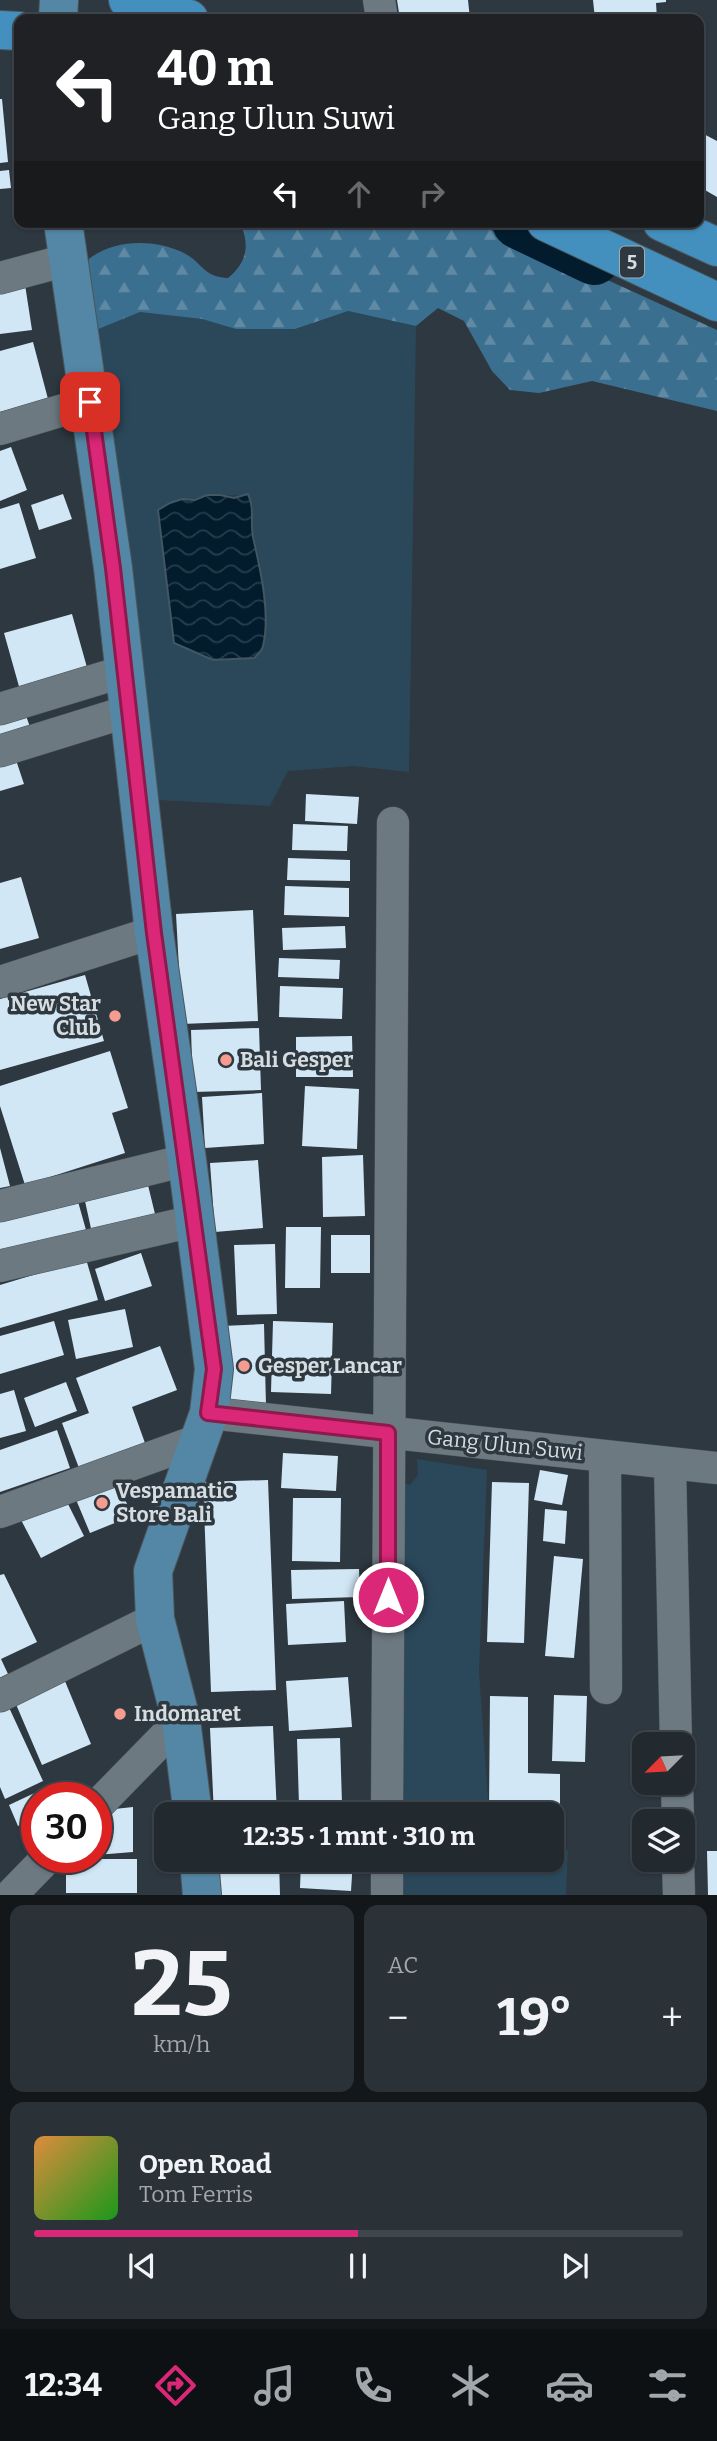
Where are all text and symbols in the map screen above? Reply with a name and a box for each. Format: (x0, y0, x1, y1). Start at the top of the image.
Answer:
text: 40 m (157, 39, 274, 98)
icon: left (42, 42, 133, 133)
text: Gang Ulun Suwi (157, 99, 395, 137)
icon: left (267, 175, 305, 213)
icon: ahead (340, 175, 378, 213)
icon: right (413, 175, 451, 213)
road number: 5 (620, 246, 644, 278)
pin (60, 372, 120, 432)
icon: arrive (71, 383, 109, 421)
place label: New Star Club (10, 991, 101, 1041)
marker: New Star Club (107, 1008, 123, 1024)
place label: Bali Gesper (240, 1047, 353, 1073)
marker: Bali Gesper (218, 1052, 234, 1068)
place label: Gesper Lancar (258, 1353, 402, 1379)
marker: Gesper Lancar (236, 1358, 252, 1374)
street label: Gang Ulun Suwi (426, 1424, 584, 1466)
place label: Vespamatic Store Bali (116, 1478, 234, 1528)
marker: Vespamatic Store Bali (94, 1495, 110, 1511)
position arrow (351, 1560, 425, 1634)
place label: Indomaret (134, 1701, 242, 1727)
marker: Indomaret (112, 1706, 128, 1722)
north arrow (632, 1732, 695, 1796)
map controls (632, 1732, 695, 1872)
speed limit sign: 30 (21, 1782, 112, 1873)
button: layers (632, 1809, 695, 1872)
text: 12:35 · 1 mnt · 310 m (243, 1821, 475, 1852)
text: 25 (131, 1930, 232, 2039)
text: AC (388, 1951, 418, 1979)
text: 19° (497, 1986, 573, 2049)
text: − (388, 1995, 408, 2041)
text: + (661, 1995, 683, 2041)
text: km/h (153, 2030, 210, 2058)
text: Open Road (139, 2149, 271, 2180)
text: Tom Ferris (139, 2180, 253, 2208)
icon: previous (123, 2247, 161, 2285)
icon: pause (339, 2247, 377, 2285)
icon: next (556, 2247, 594, 2285)
icon: directions (151, 2361, 200, 2410)
icon: music (250, 2361, 299, 2410)
icon: phone (348, 2361, 397, 2410)
icon: climate (446, 2361, 495, 2410)
icon: car (545, 2361, 594, 2410)
icon: filters (643, 2361, 692, 2410)
text: 12:34 (25, 2366, 102, 2404)

